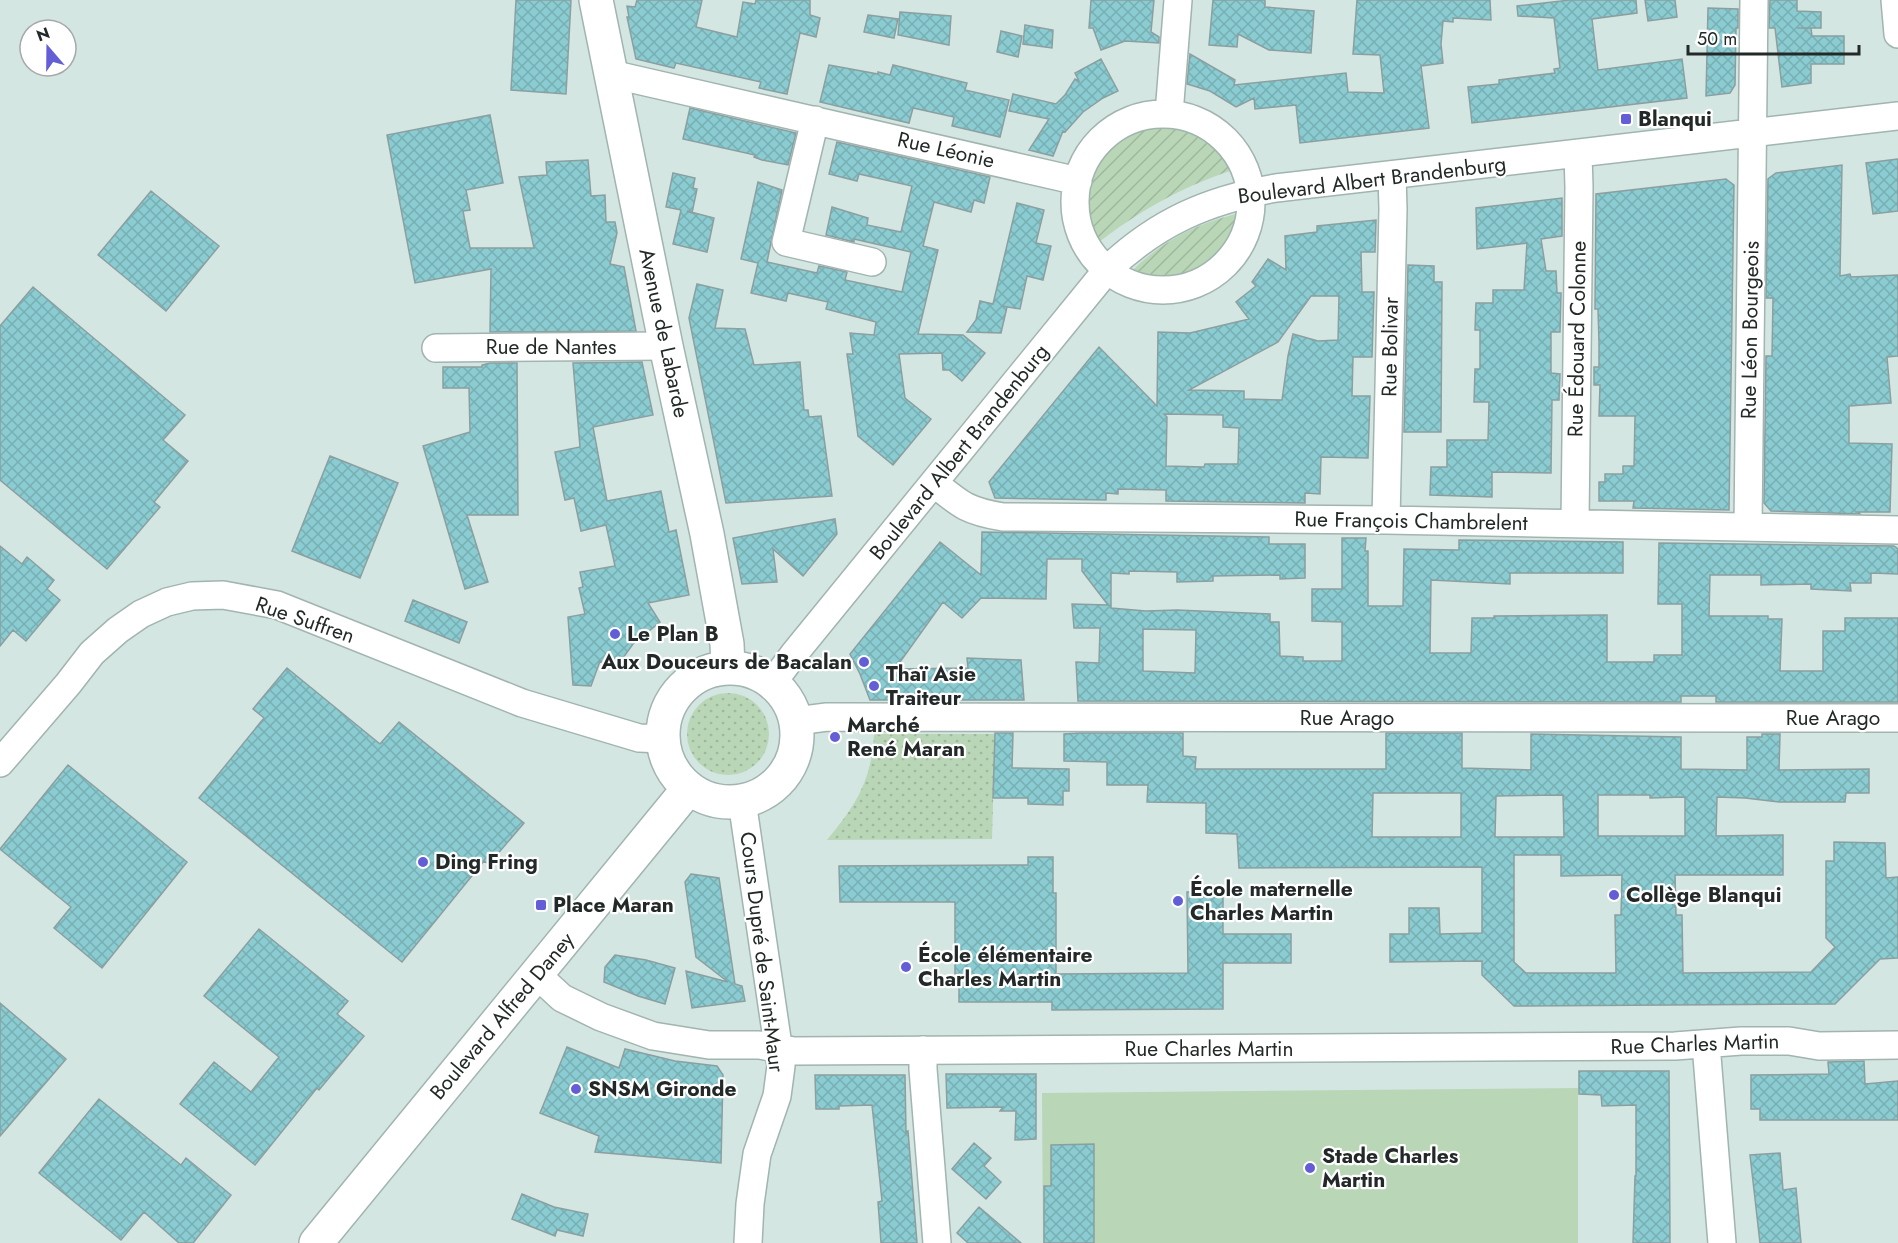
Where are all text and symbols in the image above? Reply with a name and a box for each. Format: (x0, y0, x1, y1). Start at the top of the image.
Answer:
north arrow (18, 18, 78, 78)
scale bar (1688, 18, 1859, 56)
text: N (33, 21, 53, 47)
text: 50 m (1697, 26, 1737, 52)
place label: Blanqui (1638, 104, 1712, 134)
marker: Blanqui (1619, 112, 1633, 126)
street label: Rue Léonie (894, 124, 998, 176)
street label: Boulevard Albert Brandenburg (1236, 149, 1508, 211)
street label: Rue Édouard Colonne (1560, 240, 1594, 437)
street label: Rue Léon Bourgeois (1733, 241, 1767, 419)
street label: Avenue de Labarde (631, 246, 697, 421)
street label: Rue Bolivar (1374, 296, 1406, 397)
street label: Rue de Nantes (486, 332, 616, 362)
street label: Boulevard Albert Brandenburg (862, 338, 1056, 566)
street label: Rue François Chambrelent (1294, 504, 1528, 538)
street label: Rue Suffren (251, 589, 359, 651)
place label: Le Plan B (627, 619, 719, 649)
marker: Le Plan B (608, 627, 622, 641)
place label: Aux Douceurs de Bacalan (600, 647, 852, 677)
marker: Aux Douceurs de Bacalan (857, 655, 871, 669)
place label: Thaï Asie Traiteur (886, 659, 976, 713)
marker: Thaï Asie Traiteur (867, 679, 881, 693)
street label: Rue Arago (1300, 703, 1394, 733)
street label: Rue Arago (1786, 703, 1880, 733)
place label: Marché René Maran (847, 710, 965, 764)
marker: Marché René Maran (828, 730, 842, 744)
street label: Cours Dupré de Saint-Maur (732, 830, 792, 1075)
place label: Ding Fring (435, 847, 538, 877)
marker: Ding Fring (416, 855, 430, 869)
place label: École maternelle Charles Martin (1190, 874, 1353, 928)
place label: Collège Blanqui (1626, 880, 1781, 910)
marker: Collège Blanqui (1607, 888, 1621, 902)
place label: Place Maran (553, 890, 674, 920)
marker: École maternelle Charles Martin (1171, 894, 1185, 908)
marker: Place Maran (534, 898, 548, 912)
street label: Boulevard Alfred Daney (423, 925, 582, 1106)
place label: École élémentaire Charles Martin (918, 940, 1093, 994)
marker: École élémentaire Charles Martin (899, 960, 913, 974)
street label: Rue Charles Martin (1610, 1026, 1780, 1062)
street label: Rue Charles Martin (1125, 1034, 1293, 1064)
place label: SNSM Gironde (588, 1074, 737, 1104)
marker: SNSM Gironde (569, 1082, 583, 1096)
place label: Stade Charles Martin (1322, 1141, 1459, 1195)
marker: Stade Charles Martin (1303, 1161, 1317, 1175)

